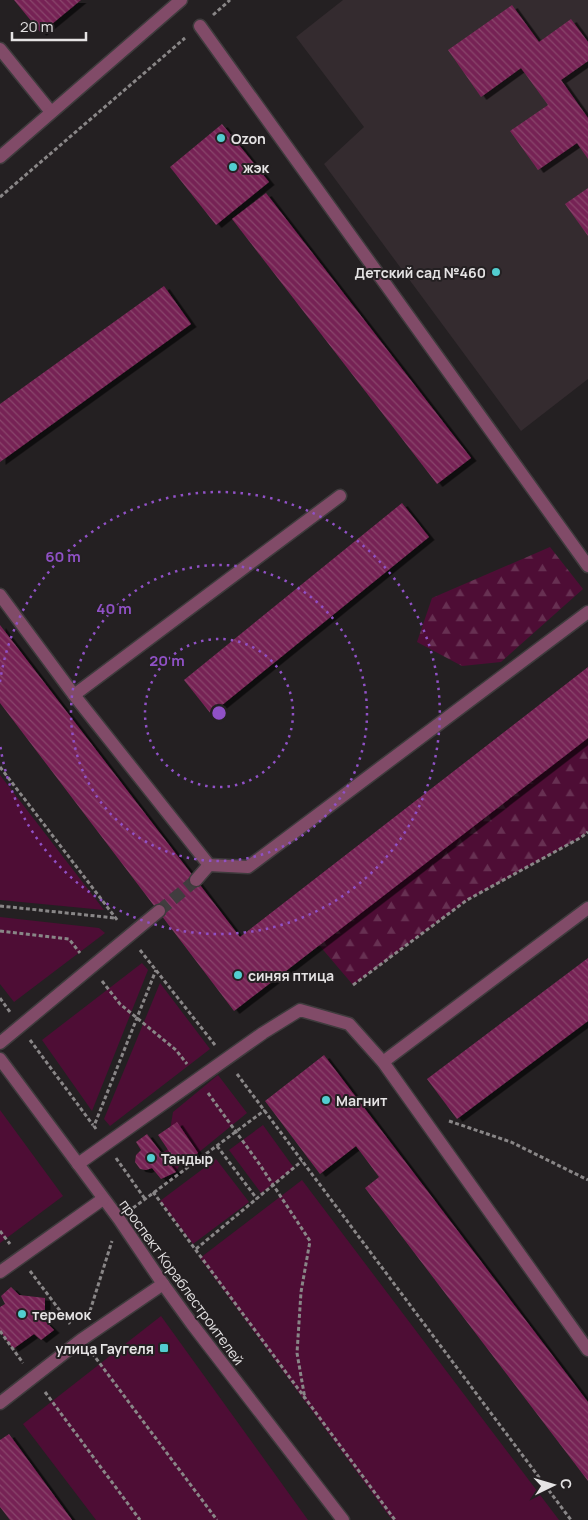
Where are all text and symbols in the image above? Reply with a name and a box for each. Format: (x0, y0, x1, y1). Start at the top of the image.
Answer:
scale bar (12, 10, 86, 42)
text: 20 m (20, 16, 53, 37)
place label: Ozon (231, 129, 266, 148)
marker: Ozon (215, 132, 227, 144)
place label: жэк (243, 158, 270, 177)
marker: жэк (227, 161, 239, 173)
place label: Детский сад №460 (355, 263, 486, 282)
marker: Детский сад №460 (490, 266, 502, 278)
text: 60 m (45, 546, 81, 567)
text: 40 m (96, 598, 132, 619)
text: 20 m (149, 650, 185, 671)
centre of rings (210, 704, 228, 722)
place label: синяя птица (248, 966, 334, 985)
marker: синяя птица (232, 969, 244, 981)
place label: Магнит (336, 1091, 388, 1110)
marker: Магнит (320, 1094, 332, 1106)
place label: Тандыр (161, 1149, 214, 1168)
marker: Тандыр (145, 1152, 157, 1164)
street label: проспект Кораблестроителей (115, 1195, 249, 1369)
place label: теремок (32, 1305, 91, 1324)
marker: теремок (16, 1308, 28, 1320)
place label: улица Гаугеля (56, 1339, 154, 1358)
marker: улица Гаугеля (158, 1342, 170, 1354)
north arrow (528, 1460, 578, 1510)
text: С (557, 1478, 576, 1490)

